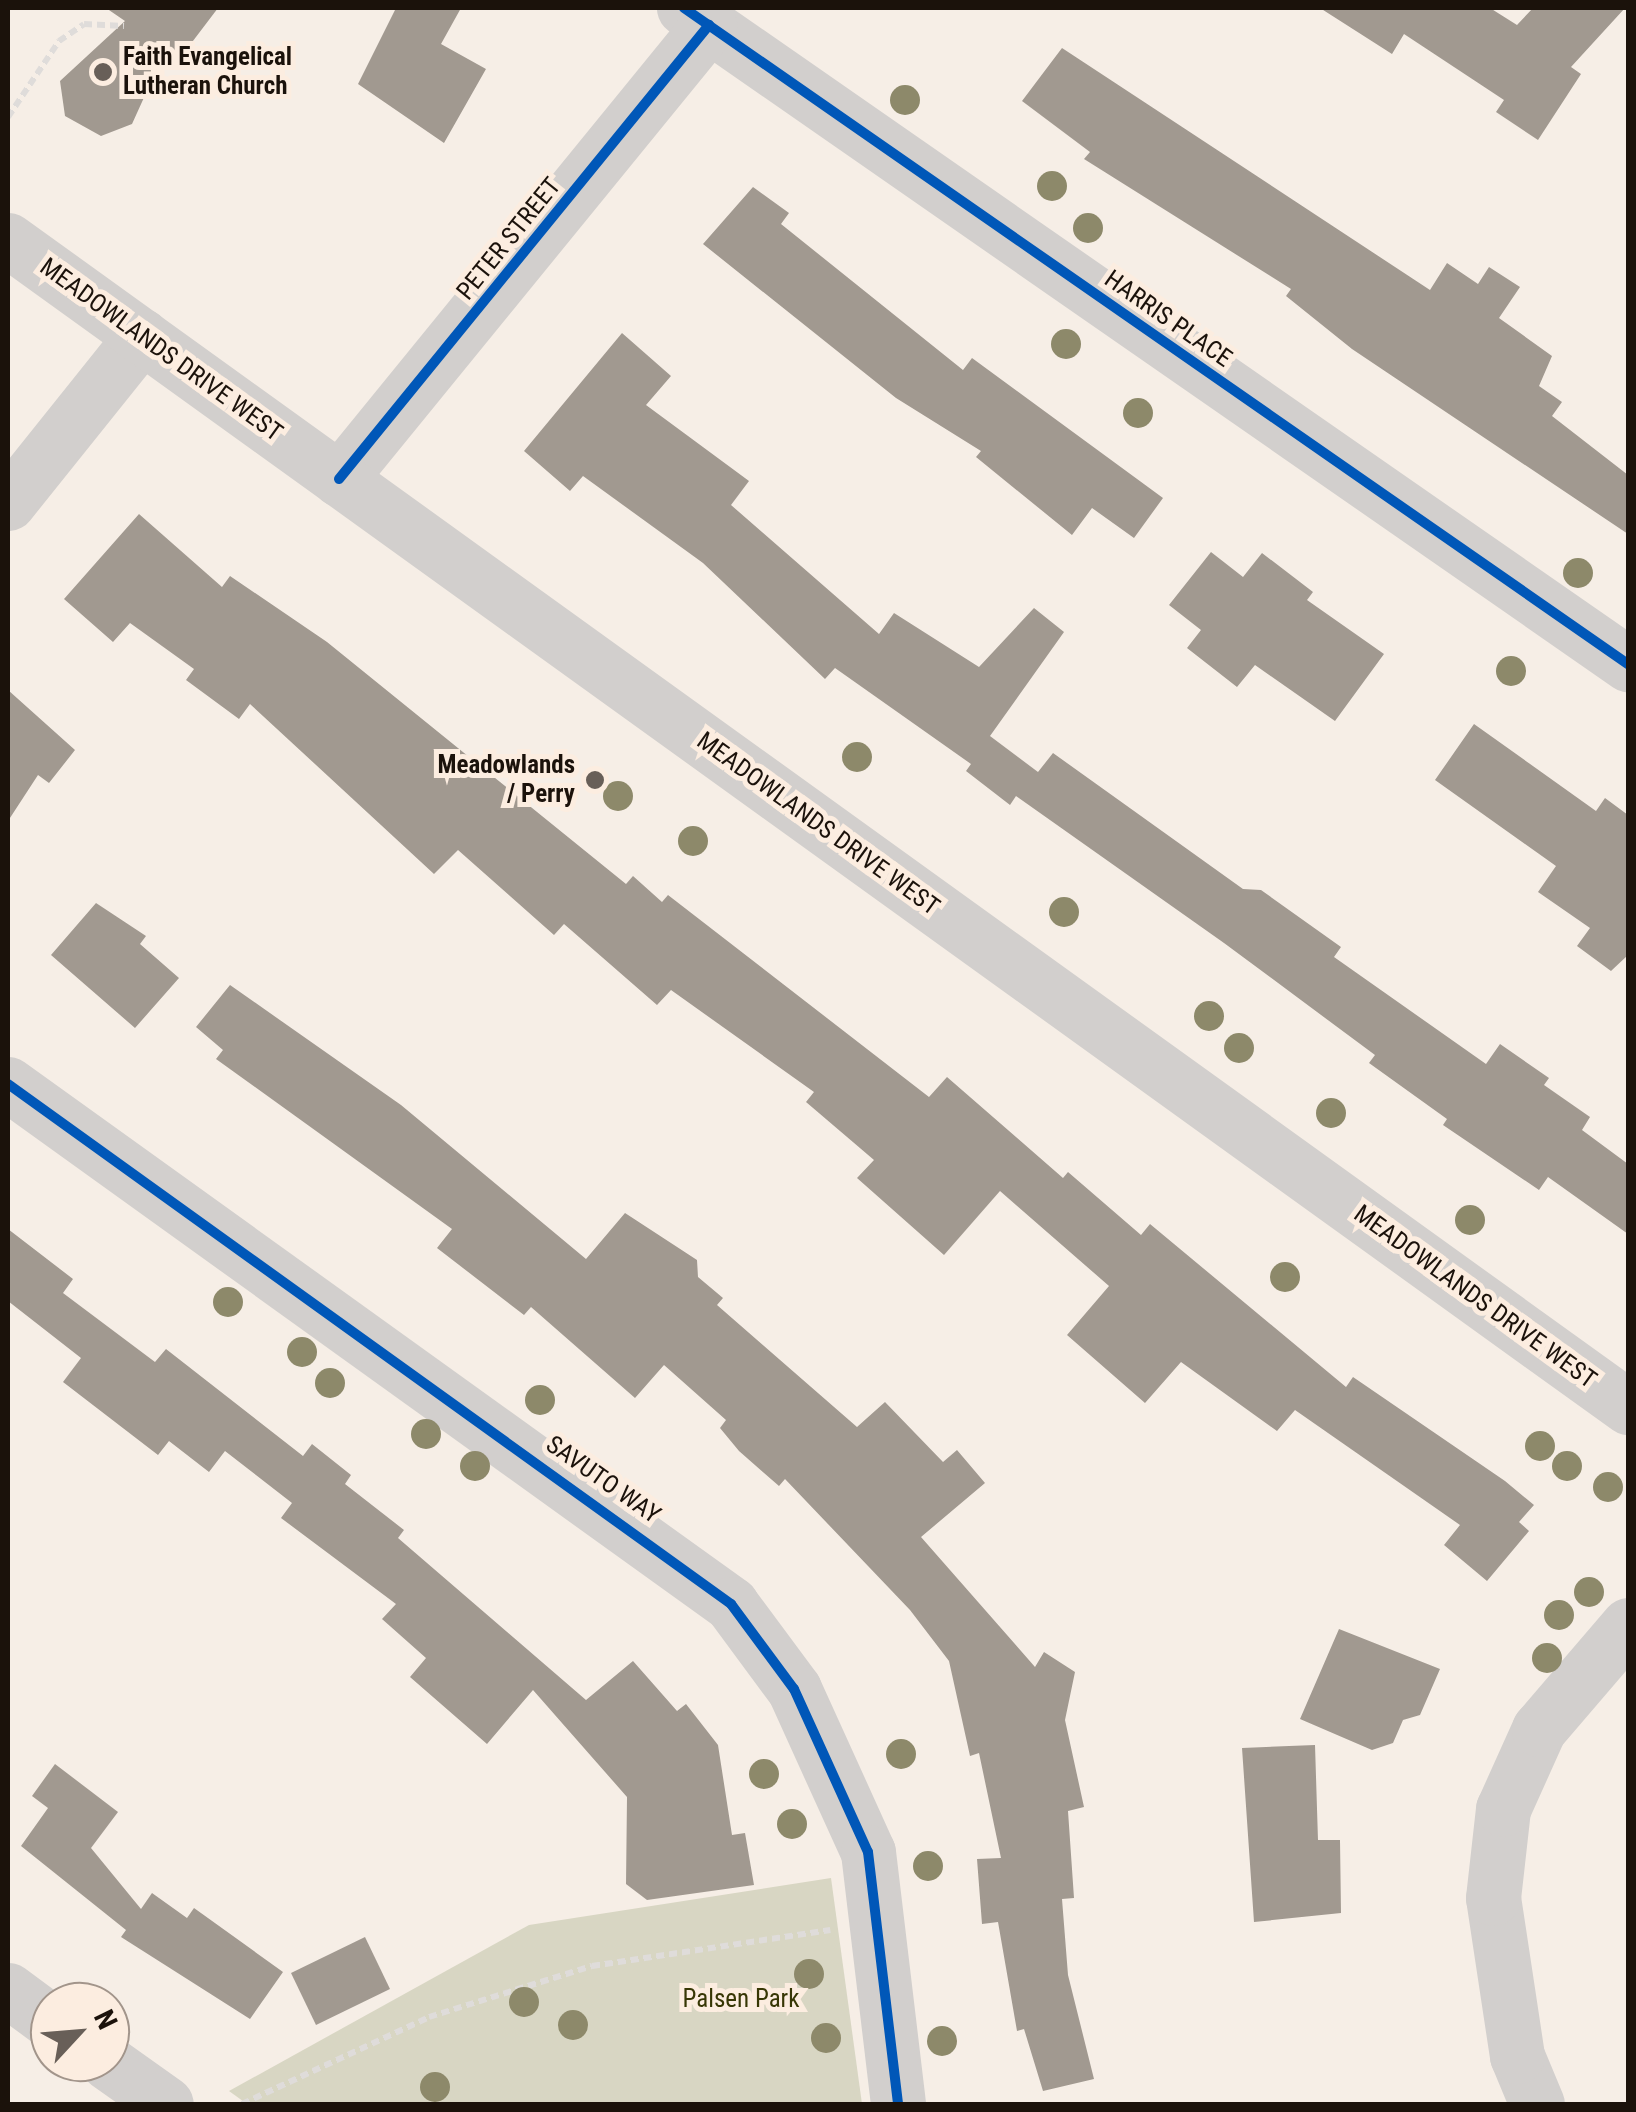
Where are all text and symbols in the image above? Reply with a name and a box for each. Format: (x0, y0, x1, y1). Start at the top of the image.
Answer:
place label: Faith Evangelical Lutheran Church (123, 43, 292, 102)
marker: Faith Evangelical Lutheran Church (92, 61, 114, 83)
street label: PETER STREET (451, 172, 567, 306)
street label: MEADOWLANDS DRIVE WEST (34, 252, 288, 448)
street label: HARRIS PLACE (1099, 264, 1237, 374)
street label: MEADOWLANDS DRIVE WEST (691, 726, 945, 922)
place label: Meadowlands / Perry (438, 751, 575, 810)
marker: Meadowlands / Perry (584, 769, 606, 791)
street label: MEADOWLANDS DRIVE WEST (1348, 1199, 1602, 1395)
street label: SAVUTO WAY (540, 1430, 666, 1530)
north arrow (30, 1982, 130, 2082)
park label: Palsen Park (683, 1984, 799, 2014)
text: N (87, 2005, 124, 2034)

